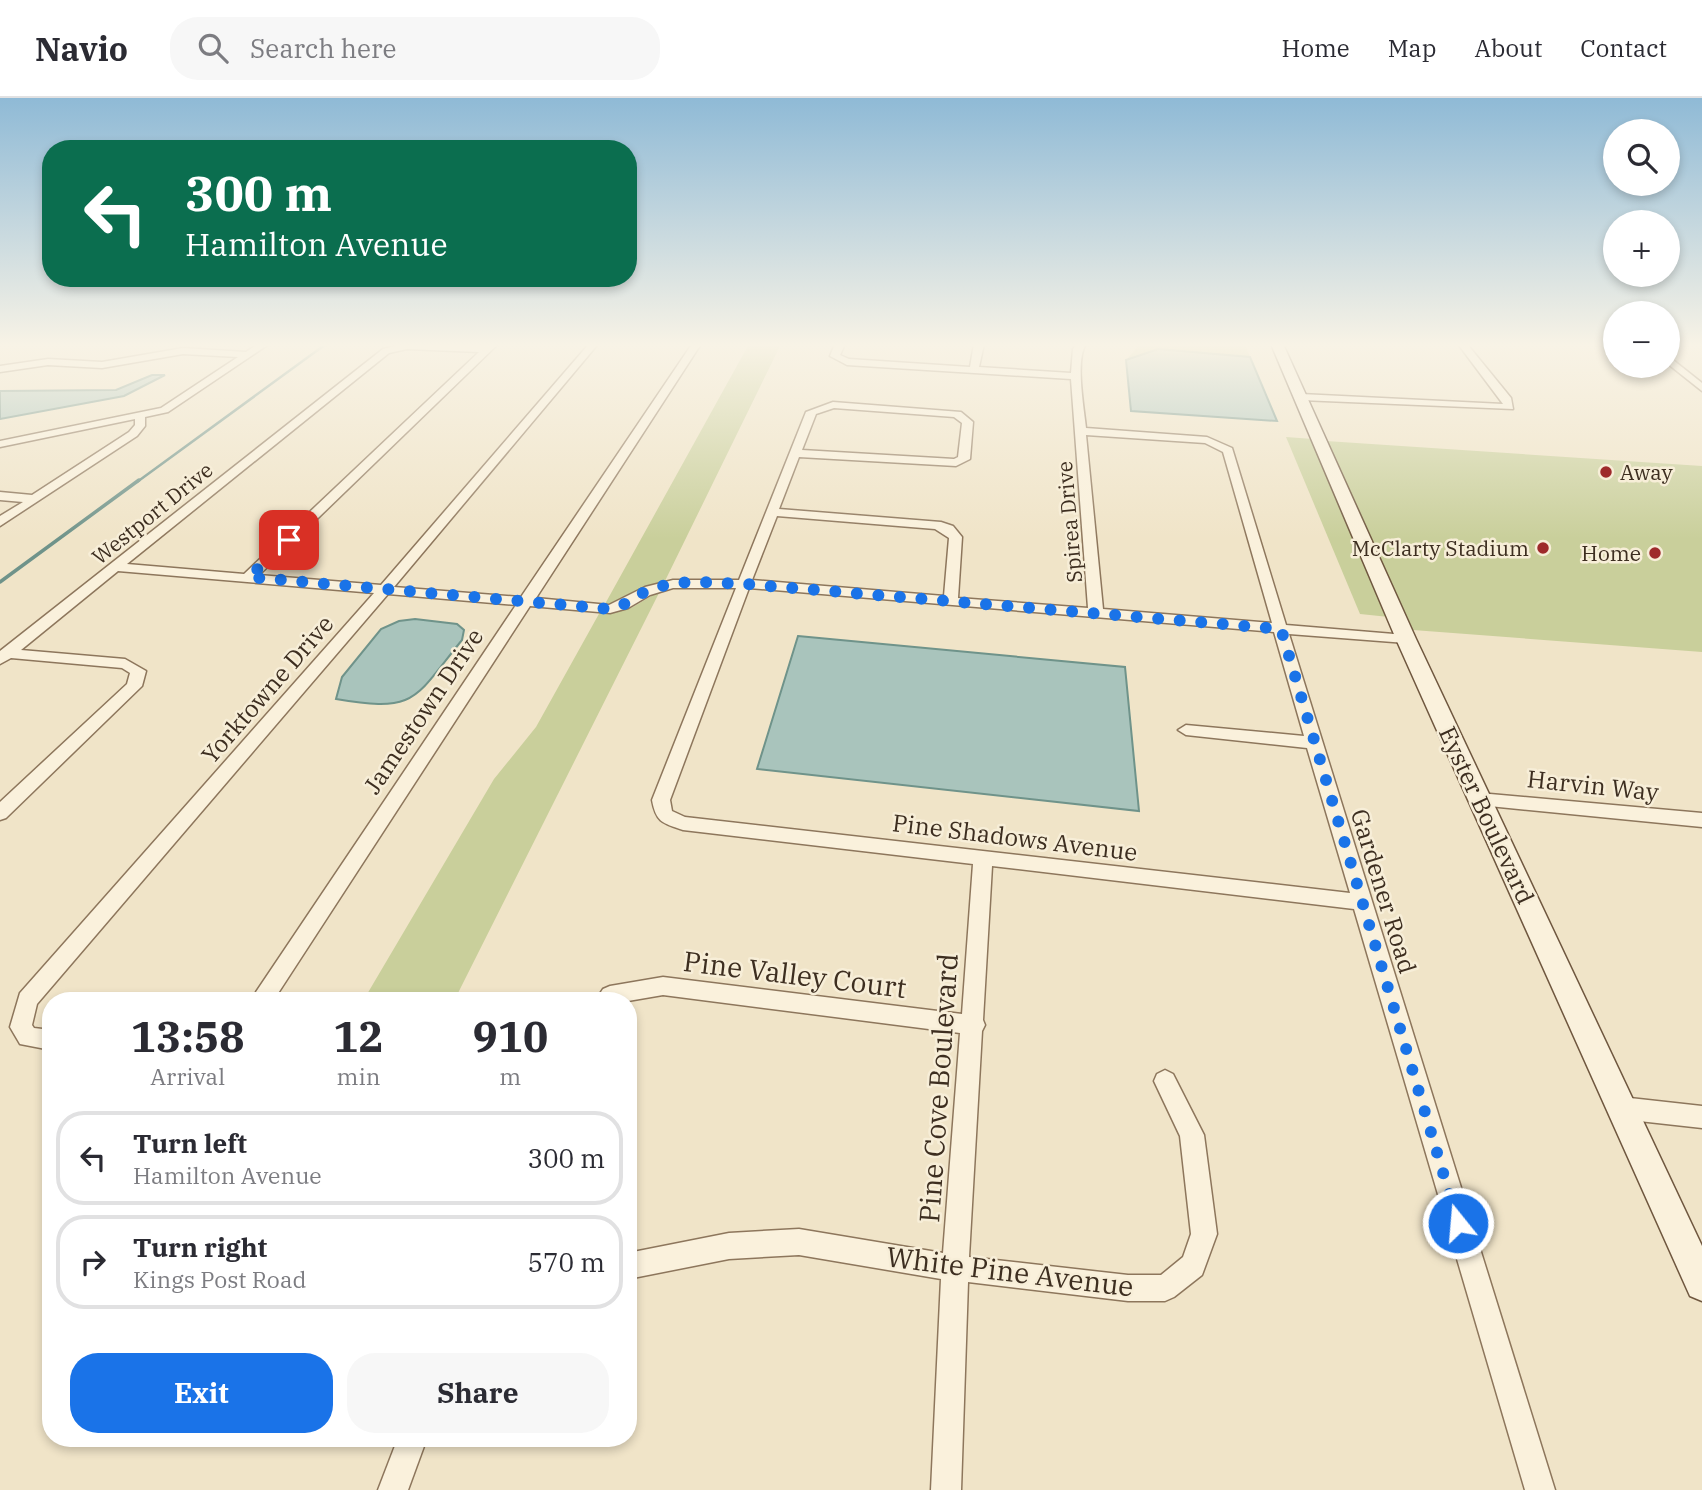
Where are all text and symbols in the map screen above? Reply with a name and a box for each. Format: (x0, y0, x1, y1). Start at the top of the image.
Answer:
search box (170, 17, 660, 80)
text: Navio (35, 27, 128, 70)
icon: search (194, 29, 232, 67)
text: Search here (250, 31, 396, 65)
text: Home (1282, 32, 1350, 64)
text: Map (1388, 32, 1436, 64)
text: About (1474, 32, 1542, 64)
text: Contact (1580, 32, 1667, 64)
map controls (1603, 119, 1680, 378)
button: search (1603, 119, 1680, 196)
text: 300 m (185, 161, 332, 224)
icon: left (70, 168, 161, 259)
button: + (1603, 210, 1680, 287)
text: Hamilton Avenue (185, 223, 448, 265)
button: − (1603, 301, 1680, 378)
street label: Westport Drive (86, 456, 218, 570)
place label: Away (1620, 458, 1673, 486)
street label: Spirea Drive (1050, 460, 1088, 584)
marker: Away (1598, 464, 1614, 480)
pin (259, 510, 319, 570)
icon: arrive (270, 521, 308, 559)
place label: McClarty Stadium (1352, 534, 1529, 562)
place label: Home (1581, 539, 1641, 567)
marker: McClarty Stadium (1535, 540, 1551, 556)
marker: Home (1647, 545, 1663, 561)
street label: Yorktowne Drive (194, 608, 340, 770)
street label: Jamestown Drive (356, 622, 490, 800)
street label: Eyster Boulevard (1432, 721, 1542, 909)
street label: Harvin Way (1526, 762, 1661, 808)
street label: Gardener Road (1344, 805, 1424, 977)
street label: Pine Shadows Avenue (891, 806, 1139, 868)
street label: Pine Valley Court (681, 942, 909, 1006)
street label: Pine Cove Boulevard (910, 952, 966, 1224)
text: 13:58 (131, 1009, 244, 1064)
text: 12 (333, 1009, 384, 1064)
text: 910 (473, 1009, 548, 1064)
text: Arrival (150, 1061, 225, 1091)
text: min (337, 1061, 380, 1091)
text: m (499, 1061, 521, 1091)
text: Turn left (133, 1126, 247, 1160)
icon: left (74, 1139, 112, 1177)
text: 300 m (527, 1141, 605, 1175)
text: Hamilton Avenue (133, 1160, 322, 1190)
position arrow (1421, 1186, 1495, 1260)
text: Turn right (133, 1230, 267, 1264)
street label: White Pine Avenue (884, 1237, 1136, 1305)
icon: right (74, 1243, 112, 1281)
text: 570 m (527, 1245, 605, 1279)
text: Kings Post Road (133, 1264, 307, 1294)
button: Exit (70, 1353, 333, 1433)
button: Share (347, 1353, 609, 1433)

